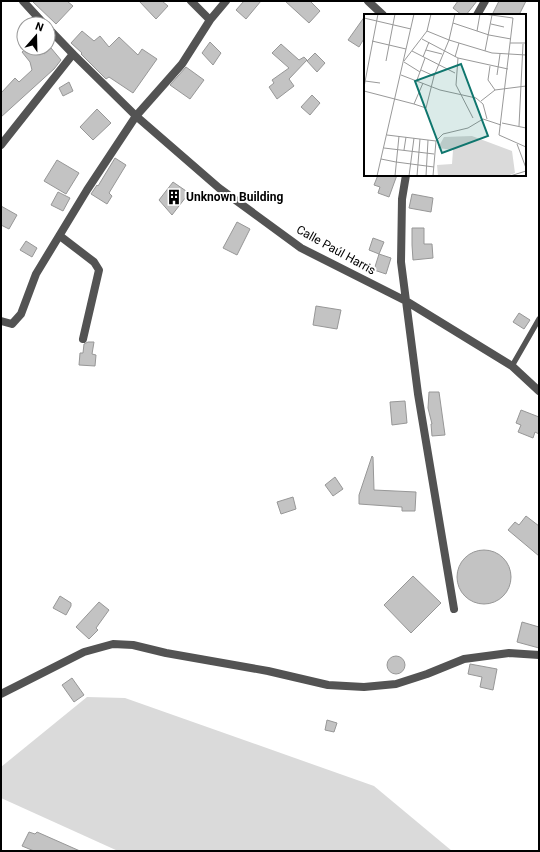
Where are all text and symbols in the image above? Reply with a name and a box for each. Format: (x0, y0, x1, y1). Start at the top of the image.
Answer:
inset map (364, 14, 526, 176)
north arrow (16, 16, 56, 56)
text: N (33, 20, 45, 35)
building icon: Unknown Building (165, 188, 183, 206)
place label: Unknown Building (186, 190, 283, 204)
street label: Calle Paúl Harris (294, 222, 378, 278)

